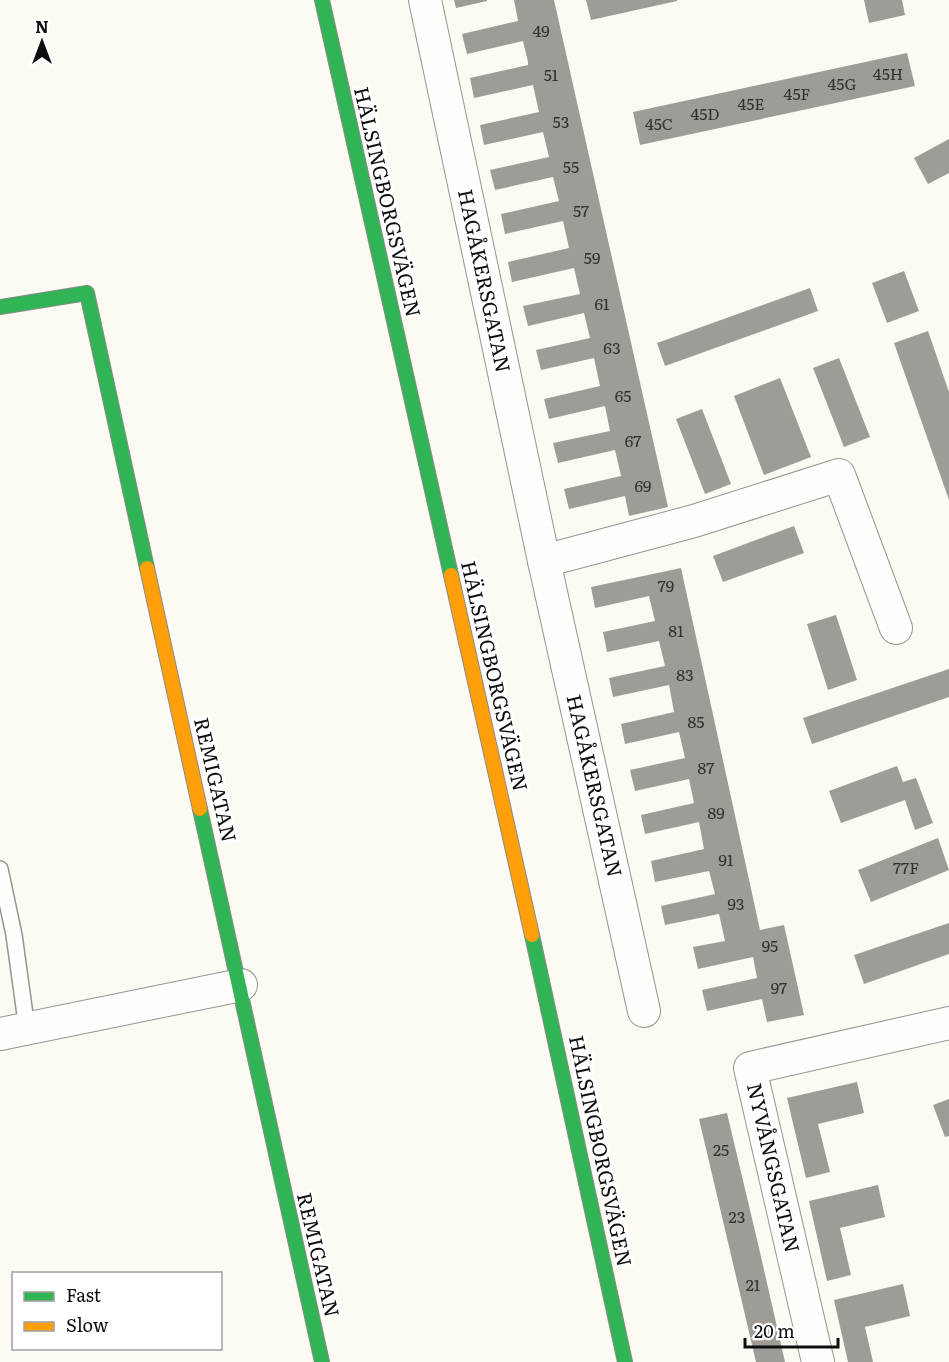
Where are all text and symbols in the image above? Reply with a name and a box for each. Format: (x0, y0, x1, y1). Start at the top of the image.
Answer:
north arrow (12, 12, 72, 72)
text: N (35, 14, 49, 38)
house number: 49 (532, 18, 550, 42)
house number: 45H (873, 61, 903, 85)
house number: 51 (544, 62, 559, 86)
house number: 45G (828, 71, 856, 95)
house number: 45F (784, 81, 811, 105)
street label: HÄLSINGBORGSVÄGEN (348, 83, 430, 320)
house number: 45E (737, 91, 765, 115)
house number: 45D (690, 101, 720, 125)
house number: 53 (553, 109, 569, 133)
house number: 45C (645, 111, 673, 135)
house number: 55 (563, 154, 579, 178)
street label: HAGÅKERSGATAN (452, 186, 520, 375)
house number: 57 (573, 198, 589, 222)
house number: 59 (584, 245, 600, 269)
house number: 61 (594, 291, 610, 315)
house number: 63 (603, 335, 621, 359)
house number: 65 (615, 383, 631, 407)
house number: 67 (625, 428, 641, 452)
house number: 69 (635, 473, 651, 497)
street label: HÄLSINGBORGSVÄGEN (455, 557, 537, 794)
house number: 79 (658, 573, 674, 597)
house number: 81 (668, 618, 684, 642)
house number: 83 (676, 662, 694, 686)
street label: HAGÅKERSGATAN (560, 691, 632, 880)
house number: 85 (688, 709, 704, 733)
street label: REMIGATAN (188, 714, 246, 845)
house number: 87 (698, 755, 714, 779)
house number: 89 (707, 800, 725, 824)
house number: 91 (719, 847, 734, 871)
house number: 77F (893, 855, 919, 879)
house number: 93 (727, 891, 745, 915)
house number: 95 (762, 933, 778, 957)
house number: 97 (771, 975, 787, 999)
street label: HÄLSINGBORGSVÄGEN (563, 1032, 641, 1269)
street label: NYVÅNGSGATAN (741, 1080, 809, 1255)
house number: 25 (713, 1137, 729, 1161)
street label: REMIGATAN (291, 1189, 349, 1320)
house number: 23 (729, 1204, 745, 1228)
legend (12, 1272, 222, 1350)
house number: 21 (746, 1272, 761, 1296)
text: Fast (66, 1281, 102, 1308)
text: Slow (66, 1311, 109, 1338)
scale bar (745, 1311, 838, 1349)
text: 20 m (754, 1317, 795, 1344)

